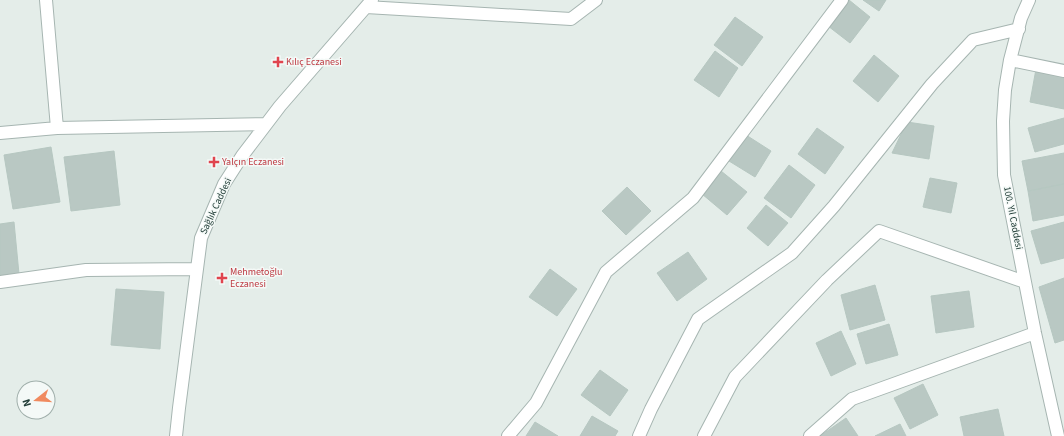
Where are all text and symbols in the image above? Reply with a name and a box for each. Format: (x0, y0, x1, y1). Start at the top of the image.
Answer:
place label: Kılıç Eczanesi (286, 55, 342, 69)
marker: Kılıç Eczanesi (273, 57, 283, 67)
place label: Yalçın Eczanesi (221, 155, 284, 169)
marker: Yalçın Eczanesi (209, 157, 219, 167)
street label: Sağlık Caddesi (197, 175, 235, 237)
street label: 100. Yıl Caddesi (1000, 185, 1026, 251)
place label: Mehmetoğlu Eczanesi (230, 265, 283, 291)
marker: Mehmetoğlu Eczanesi (217, 273, 227, 283)
north arrow (16, 380, 56, 420)
text: N (19, 397, 35, 408)

